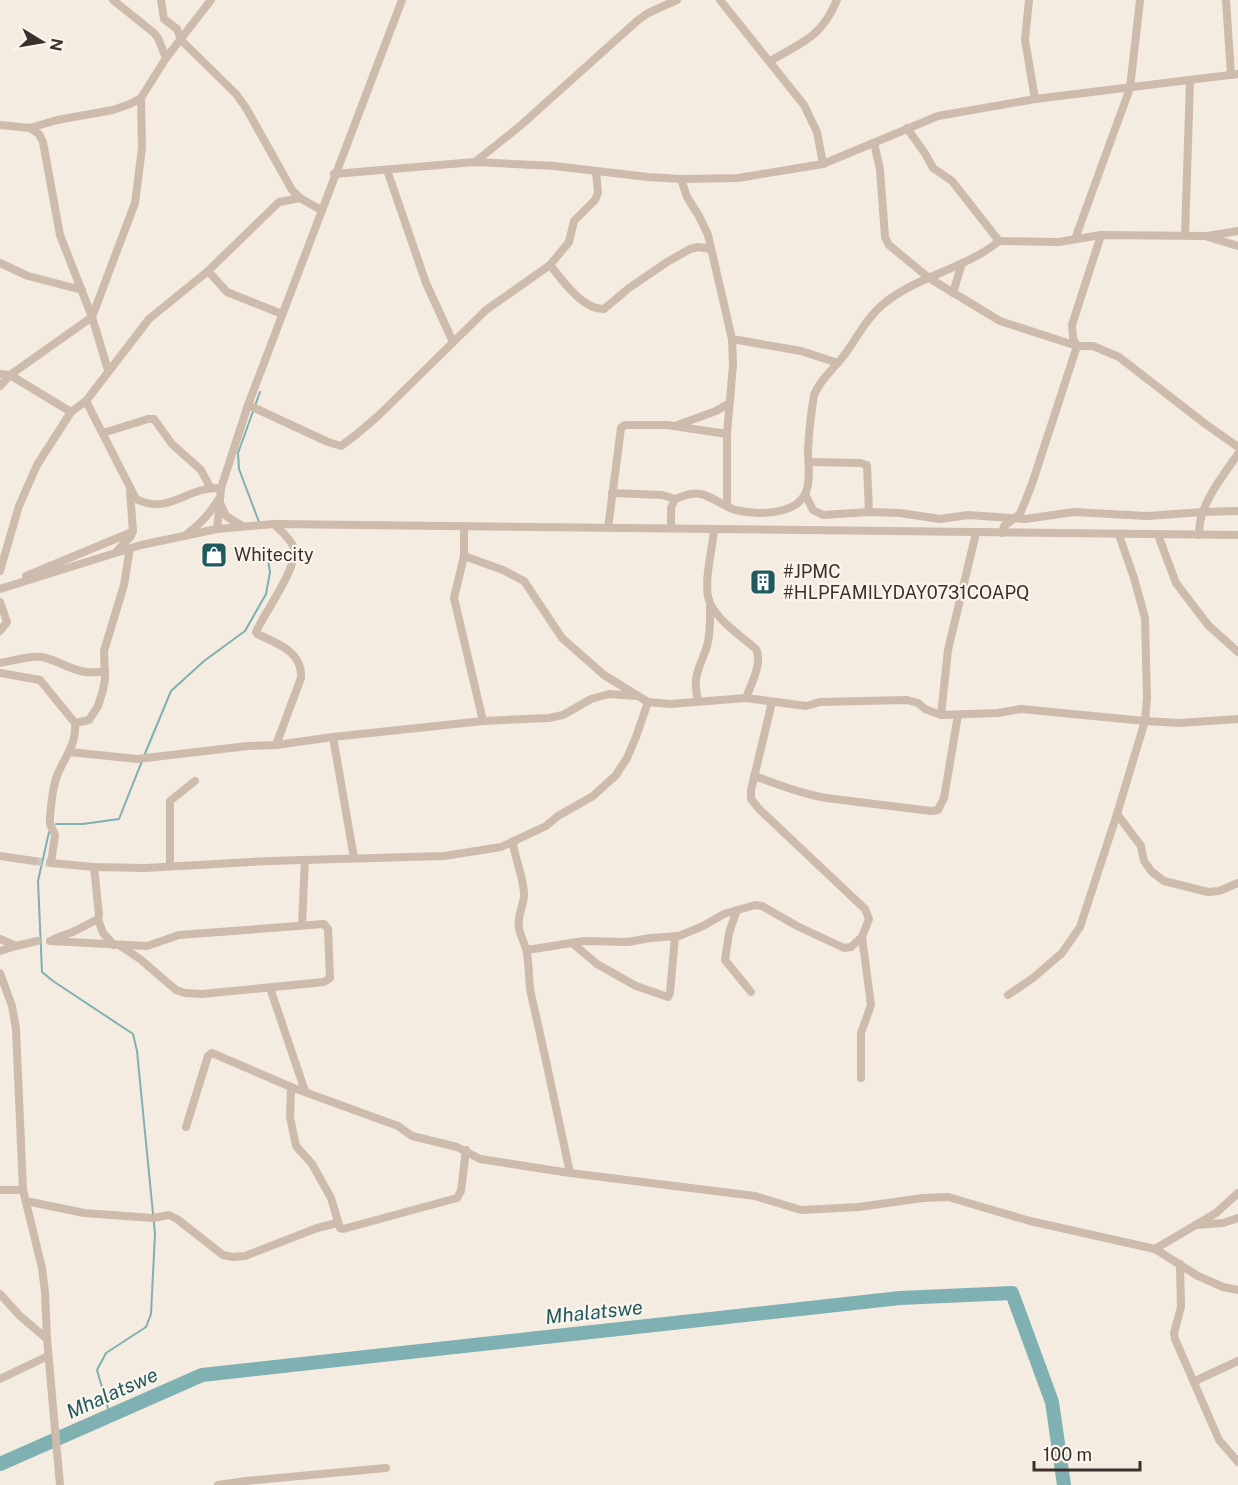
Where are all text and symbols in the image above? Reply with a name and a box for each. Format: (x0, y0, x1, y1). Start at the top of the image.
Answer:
north arrow (12, 12, 72, 72)
text: N (46, 37, 67, 53)
shop icon: Whitecity (199, 540, 229, 570)
place label: Whitecity (234, 544, 314, 565)
place label: #JPMC #HLPFAMILYDAY0731COAPQ (783, 561, 1029, 603)
building icon: #JPMC #HLPFAMILYDAY0731COAPQ (748, 567, 778, 597)
water label: Mhalatswe (544, 1295, 644, 1329)
water label: Mhalatswe (62, 1362, 162, 1424)
scale bar (1034, 1434, 1140, 1472)
text: 100 m (1043, 1444, 1092, 1465)

